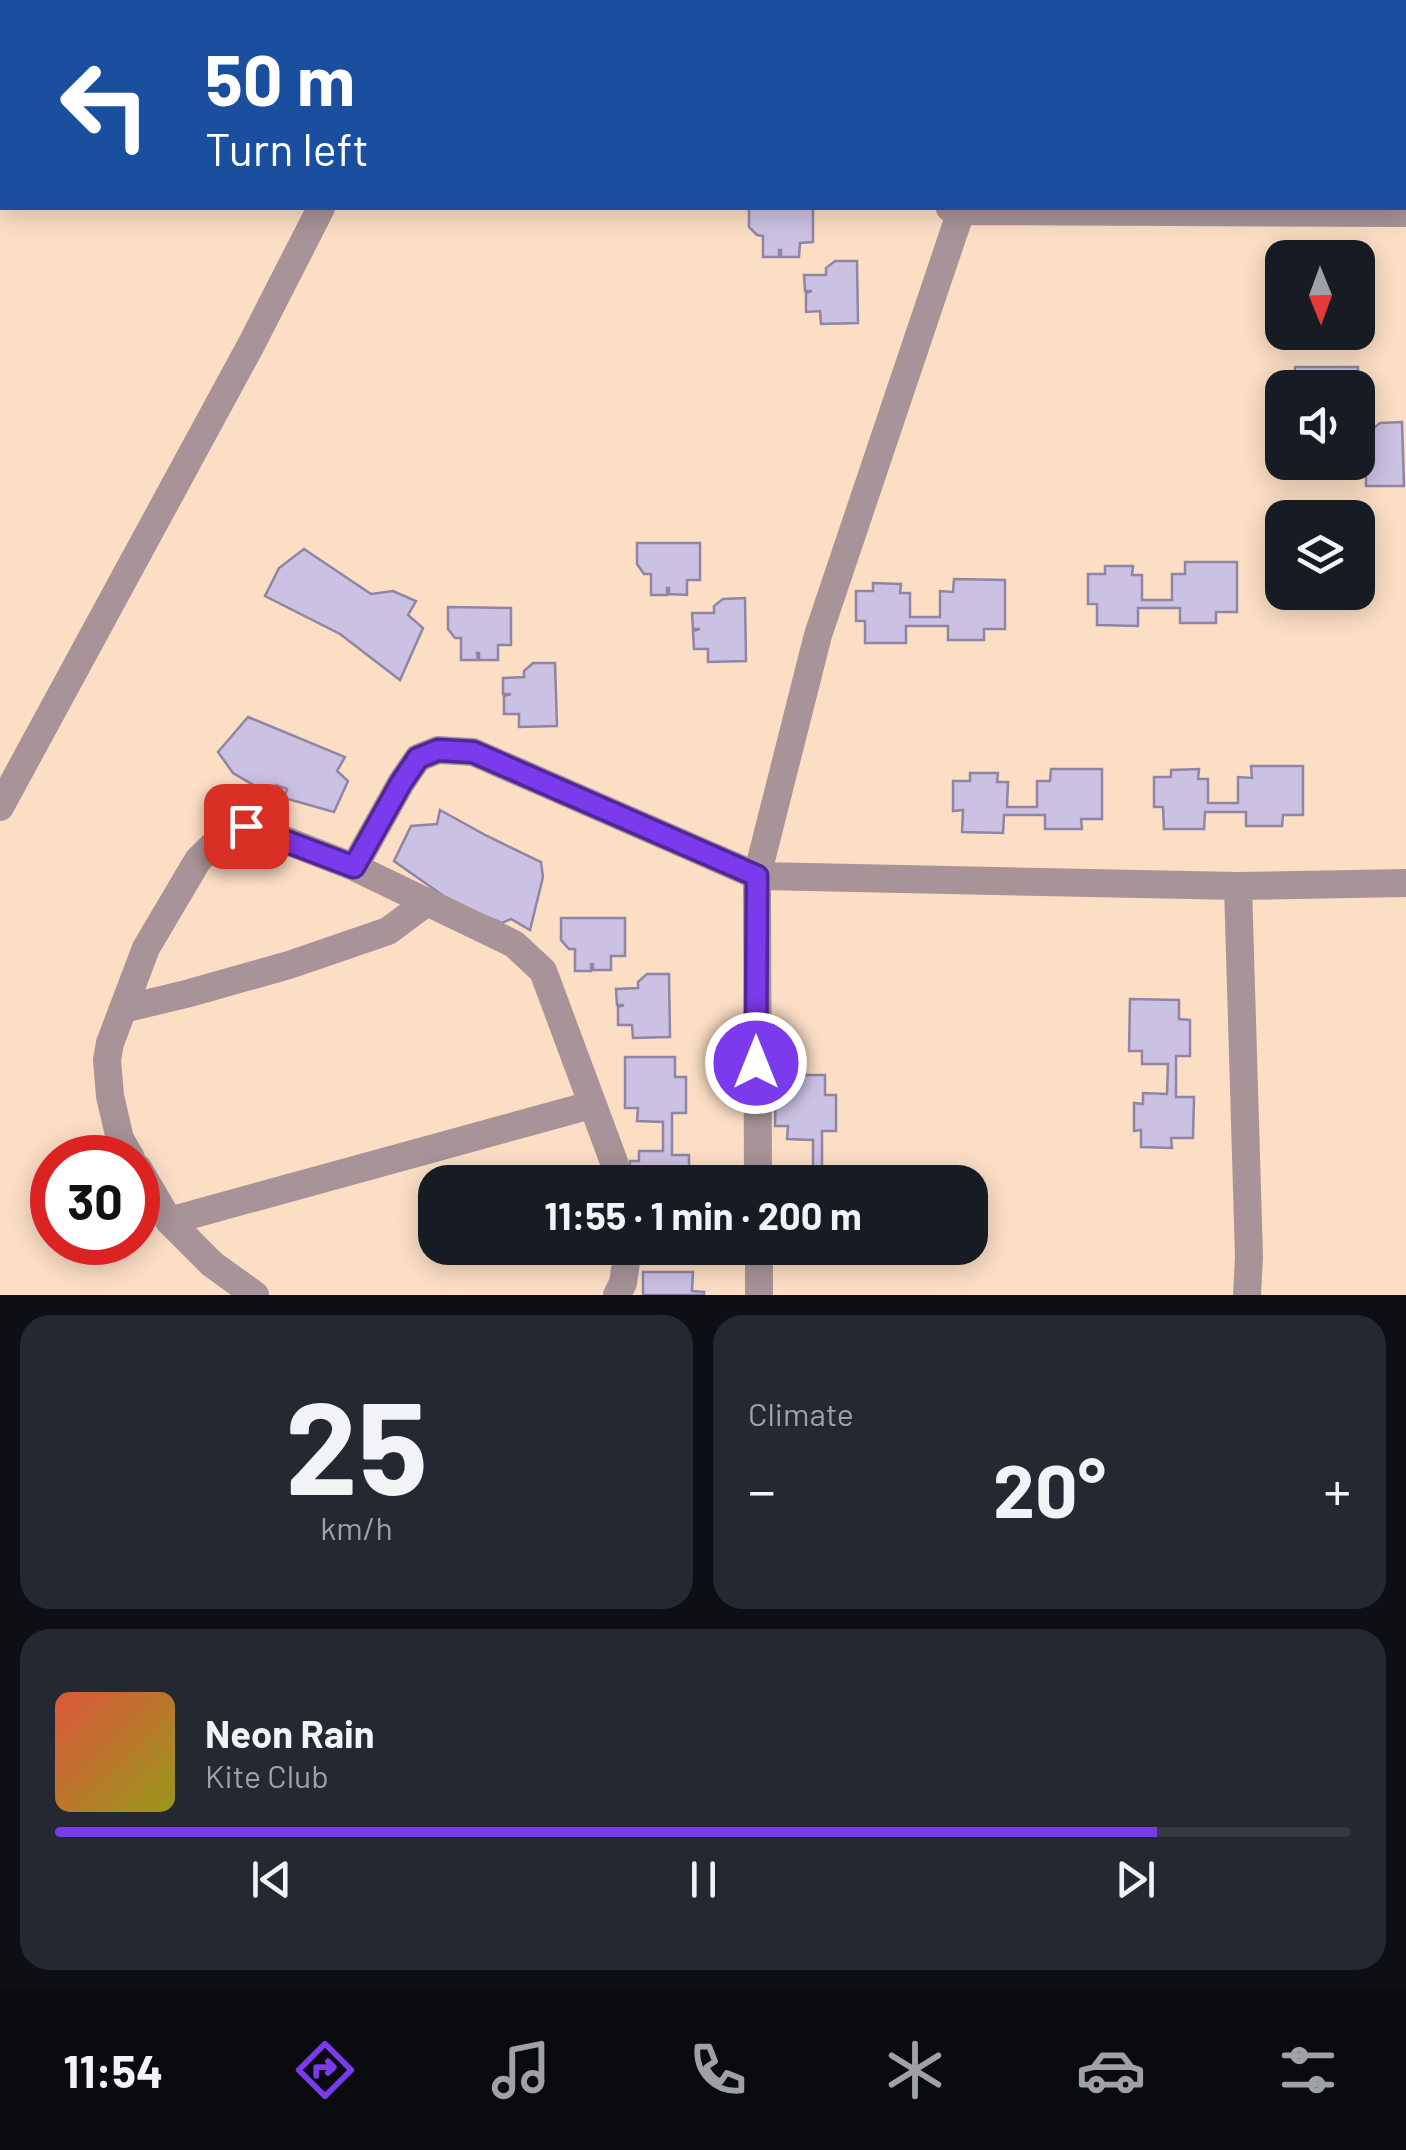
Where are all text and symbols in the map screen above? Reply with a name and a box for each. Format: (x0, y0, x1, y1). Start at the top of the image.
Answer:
text: 50 m (205, 36, 355, 120)
icon: left (40, 40, 170, 170)
text: Turn left (205, 121, 369, 175)
north arrow (1265, 240, 1375, 350)
map controls (1265, 240, 1375, 610)
button: sound (1265, 370, 1375, 480)
button: layers (1265, 500, 1375, 610)
pin (204, 784, 289, 869)
icon: arrive (219, 799, 274, 854)
position arrow (704, 1011, 808, 1115)
speed limit sign: 30 (30, 1135, 160, 1265)
text: 11:55 · 1 min · 200 m (544, 1192, 862, 1238)
text: 25 (285, 1365, 428, 1521)
text: Climate (748, 1394, 854, 1432)
text: 20° (993, 1443, 1106, 1533)
text: − (748, 1456, 776, 1522)
text: + (1323, 1456, 1351, 1522)
text: km/h (320, 1508, 393, 1546)
text: Neon Rain (205, 1710, 374, 1756)
text: Kite Club (205, 1756, 329, 1794)
icon: previous (244, 1852, 299, 1907)
icon: pause (676, 1852, 731, 1907)
icon: next (1108, 1852, 1163, 1907)
icon: directions (290, 2035, 360, 2105)
icon: music (486, 2035, 556, 2105)
icon: phone (683, 2035, 753, 2105)
icon: climate (880, 2035, 950, 2105)
icon: car (1076, 2035, 1146, 2105)
icon: filters (1273, 2035, 1343, 2105)
text: 11:54 (63, 2043, 163, 2097)

